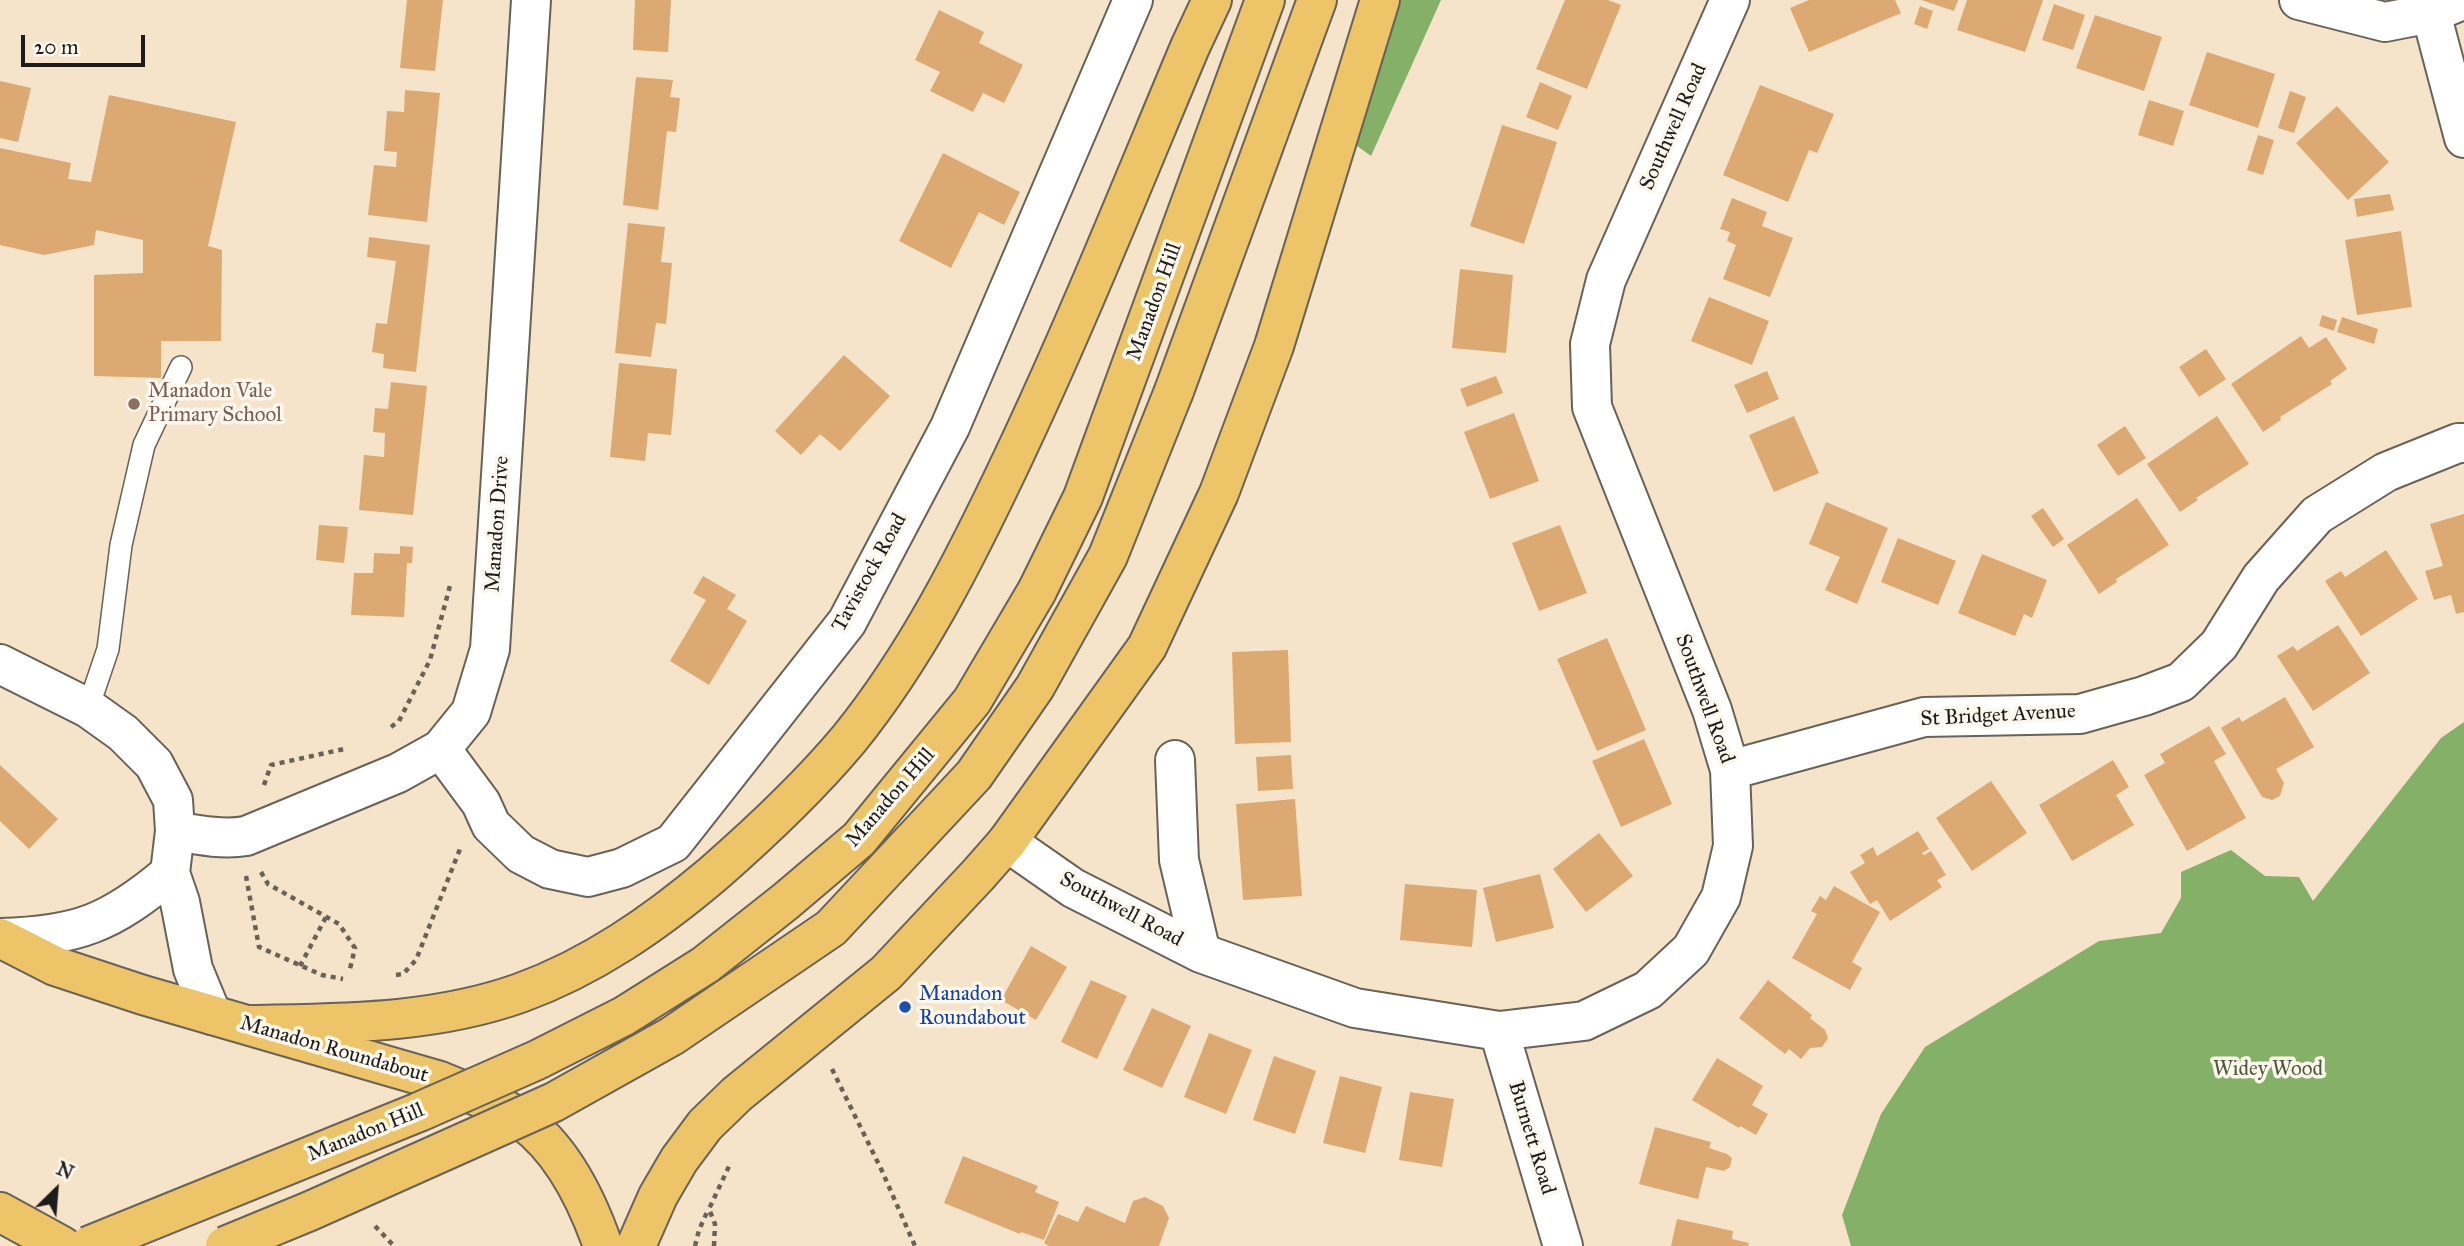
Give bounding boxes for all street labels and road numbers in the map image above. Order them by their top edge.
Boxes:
street label: Southwell Road [1635,60,1713,194]
street label: Manadon Hill [1122,240,1188,364]
street label: Manadon Drive [481,455,515,593]
street label: Tavistock Road [827,509,913,637]
street label: Southwell Road [1669,631,1739,767]
street label: St Bridget Avenue [1920,699,2076,733]
street label: Manadon Hill [841,743,941,853]
street label: Southwell Road [1055,867,1187,953]
street label: Manadon Roundabout [237,1011,431,1089]
street label: Burnett Road [1502,1078,1560,1198]
street label: Manadon Hill [304,1098,428,1168]

